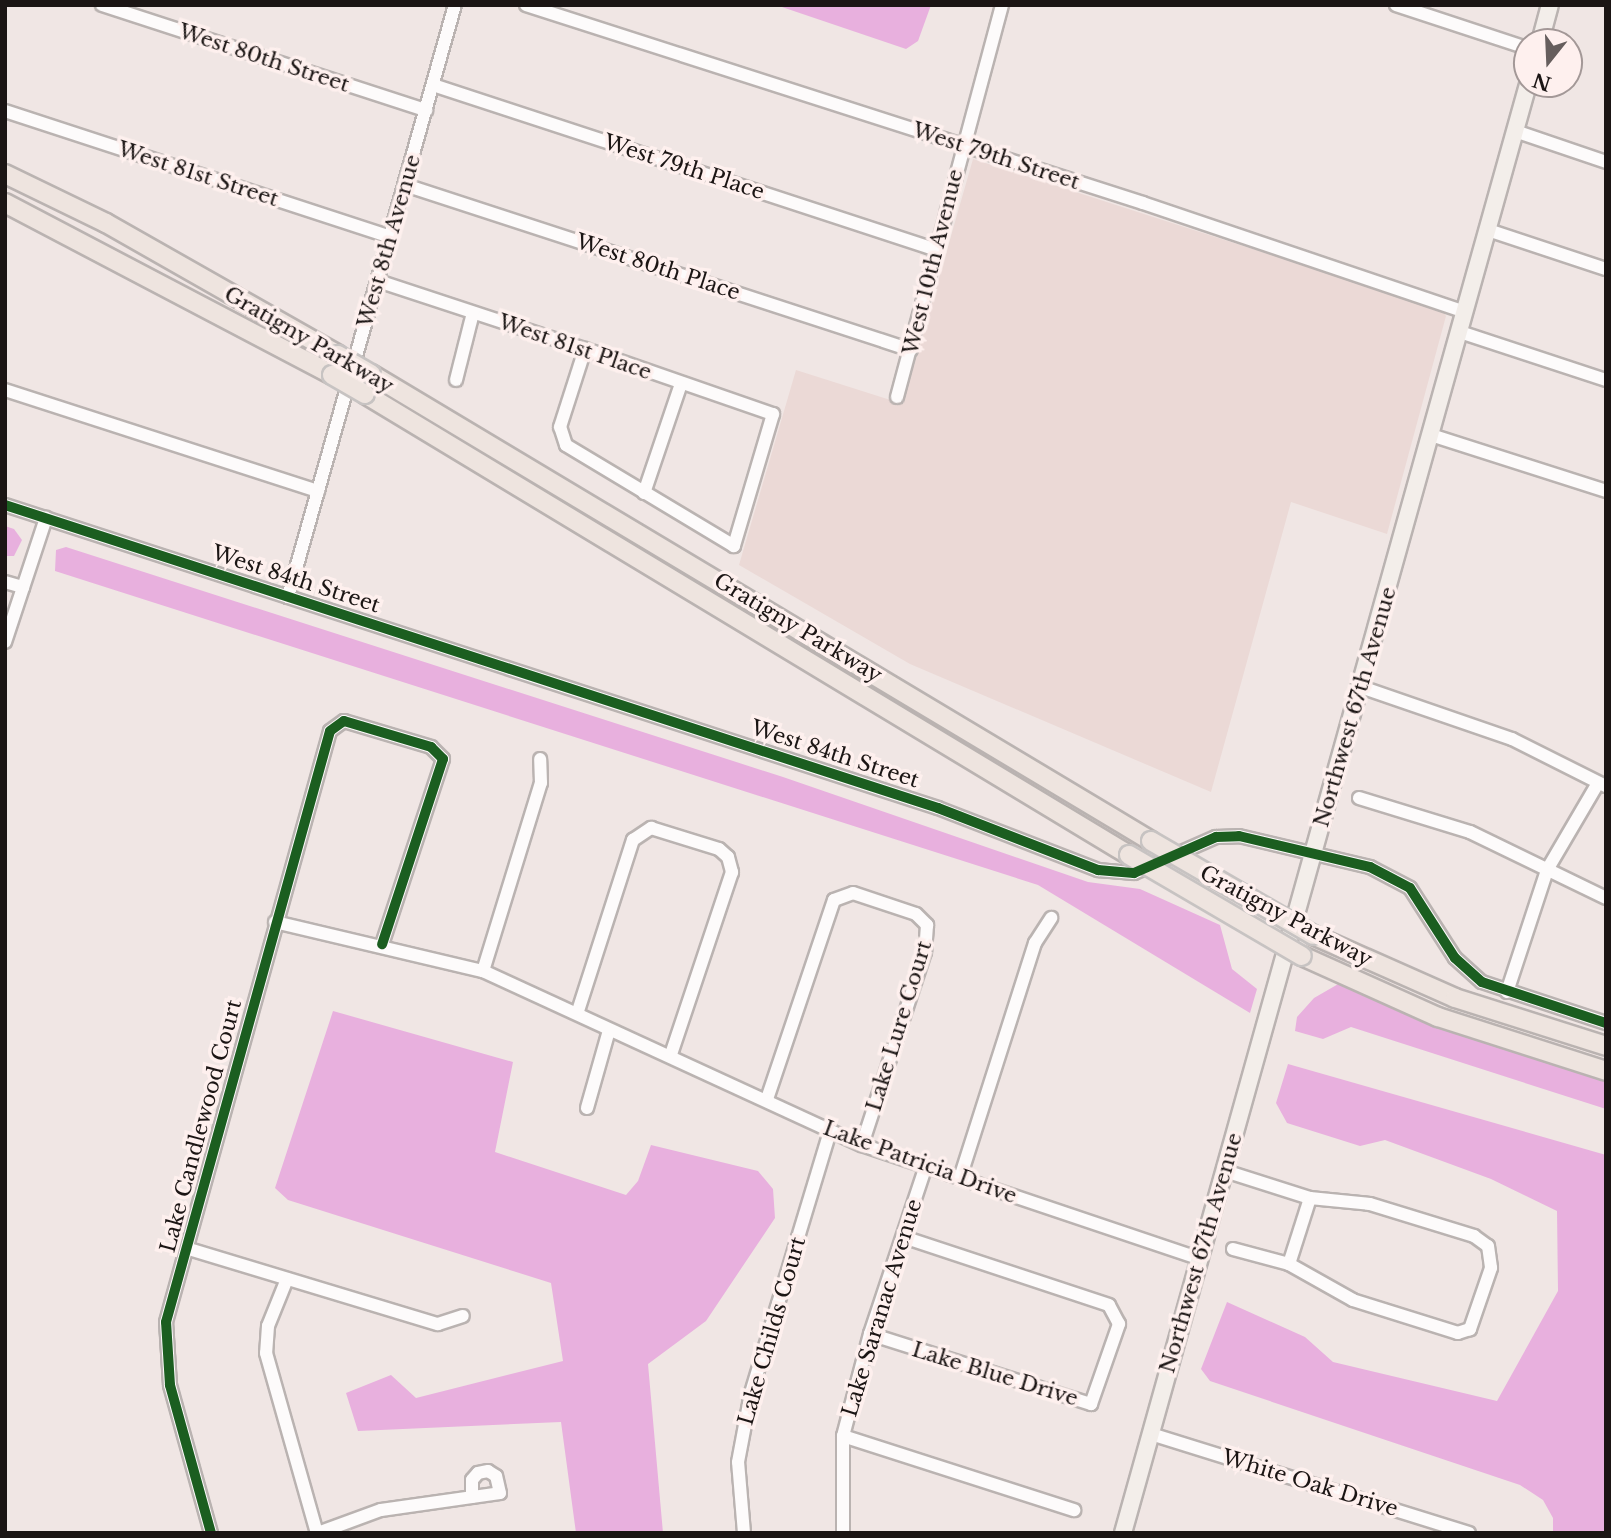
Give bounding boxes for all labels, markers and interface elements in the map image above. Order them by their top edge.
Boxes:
street label: West 80th Street [176,19,352,97]
north arrow [1513,28,1583,98]
text: N [1530,68,1554,95]
street label: West 79th Street [909,117,1083,195]
street label: West 79th Place [601,129,767,205]
street label: West 81st Street [115,136,281,212]
street label: West 8th Avenue [352,151,426,331]
street label: West 10th Avenue [898,166,968,358]
street label: West 80th Place [573,229,743,305]
street label: Gratigny Parkway [219,281,399,399]
street label: West 81st Place [495,309,655,385]
street label: West 84th Street [209,540,383,618]
street label: Gratigny Parkway [709,568,887,688]
street label: Northwest 67th Avenue [1309,584,1401,830]
street label: West 84th Street [748,715,922,793]
street label: Gratigny Parkway [1195,860,1377,972]
street label: Lake Lure Court [861,938,937,1114]
street label: Lake Candlewood Court [155,997,247,1255]
street label: Lake Patricia Drive [820,1115,1020,1209]
street label: Northwest 67th Avenue [1155,1130,1247,1376]
street label: Lake Saranac Avenue [837,1196,927,1420]
street label: Lake Childs Court [733,1234,811,1428]
street label: Lake Blue Drive [909,1337,1081,1411]
street label: White Oak Drive [1219,1444,1401,1522]

